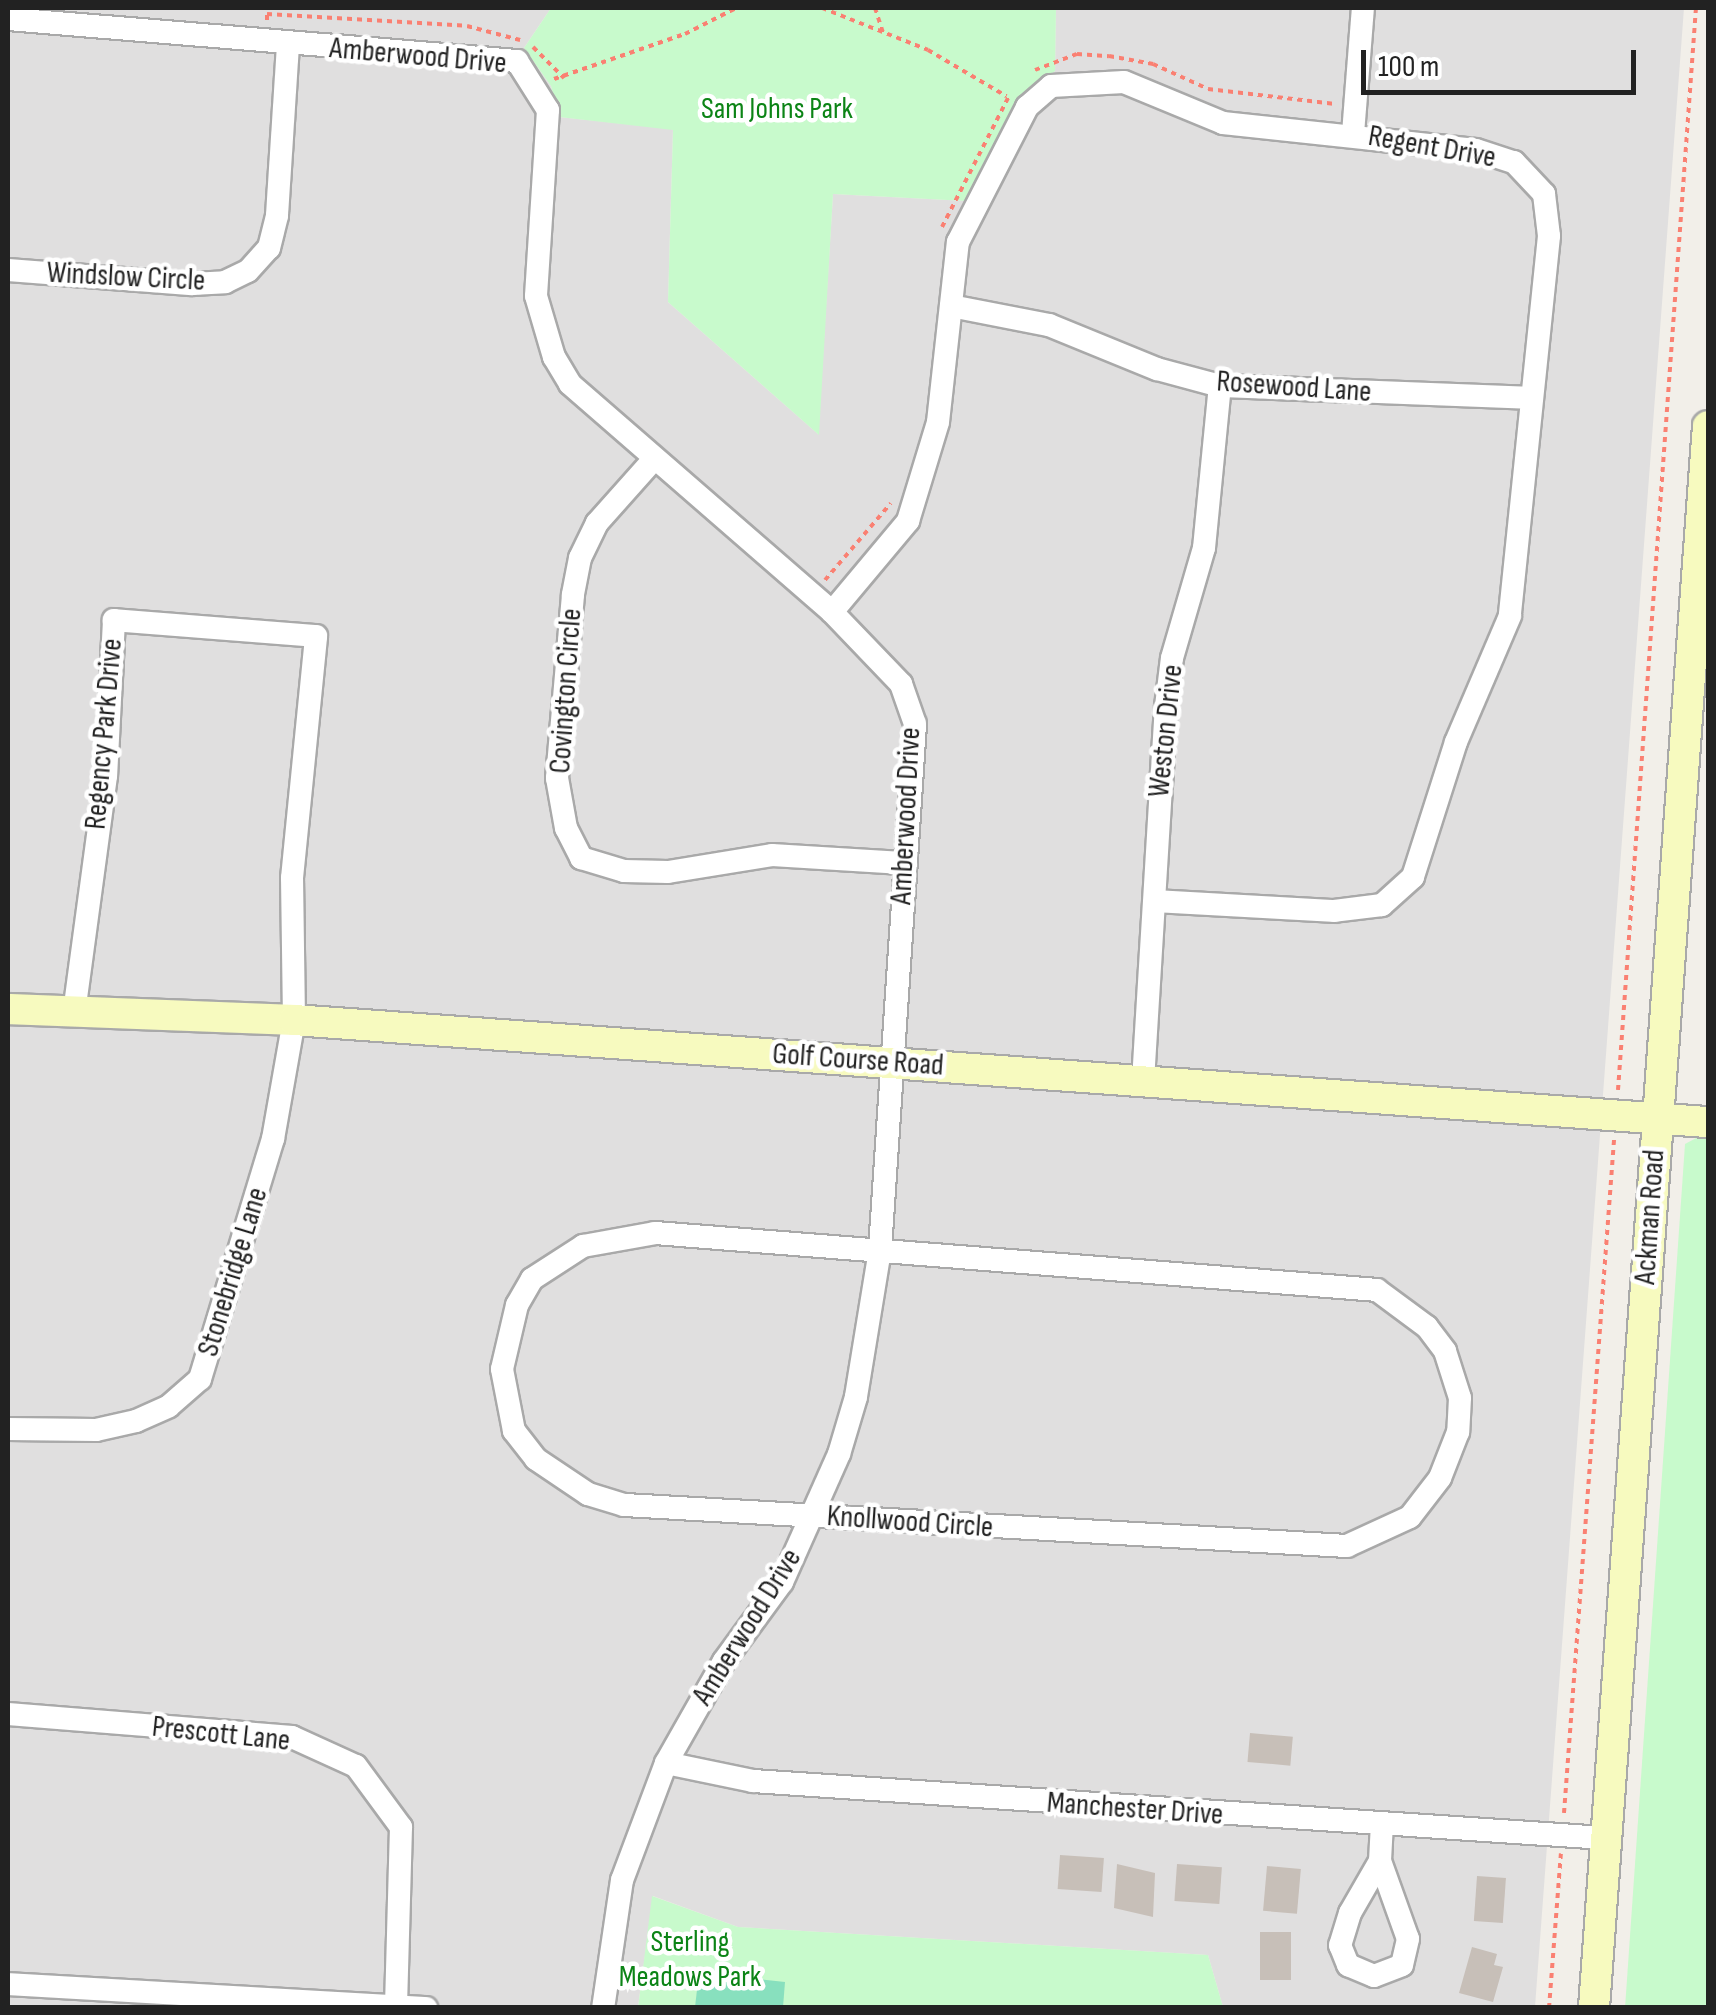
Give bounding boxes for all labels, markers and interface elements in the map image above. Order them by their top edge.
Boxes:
street label: Amberwood Drive [328,30,508,82]
scale bar [1366,30,1641,92]
text: 100 m [1378,49,1439,85]
park label: Sam Johns Park [701,91,853,127]
street label: Regent Drive [1365,118,1499,176]
street label: Windslow Circle [46,255,206,299]
street label: Rosewood Lane [1215,364,1373,410]
street label: Covington Circle [542,607,590,775]
street label: Regency Park Drive [78,637,130,831]
street label: Weston Drive [1141,663,1191,799]
street label: Amberwood Drive [883,726,929,906]
street label: Golf Course Road [771,1036,945,1084]
street label: Ackman Road [1627,1148,1673,1286]
street label: Stonebridge Lane [190,1183,276,1361]
street label: Knollwood Circle [826,1498,994,1546]
street label: Amberwood Drive [685,1542,809,1712]
street label: Prescott Lane [150,1709,292,1759]
street label: Manchester Drive [1046,1785,1224,1833]
park label: Sterling Meadows Park [619,1924,761,1994]

